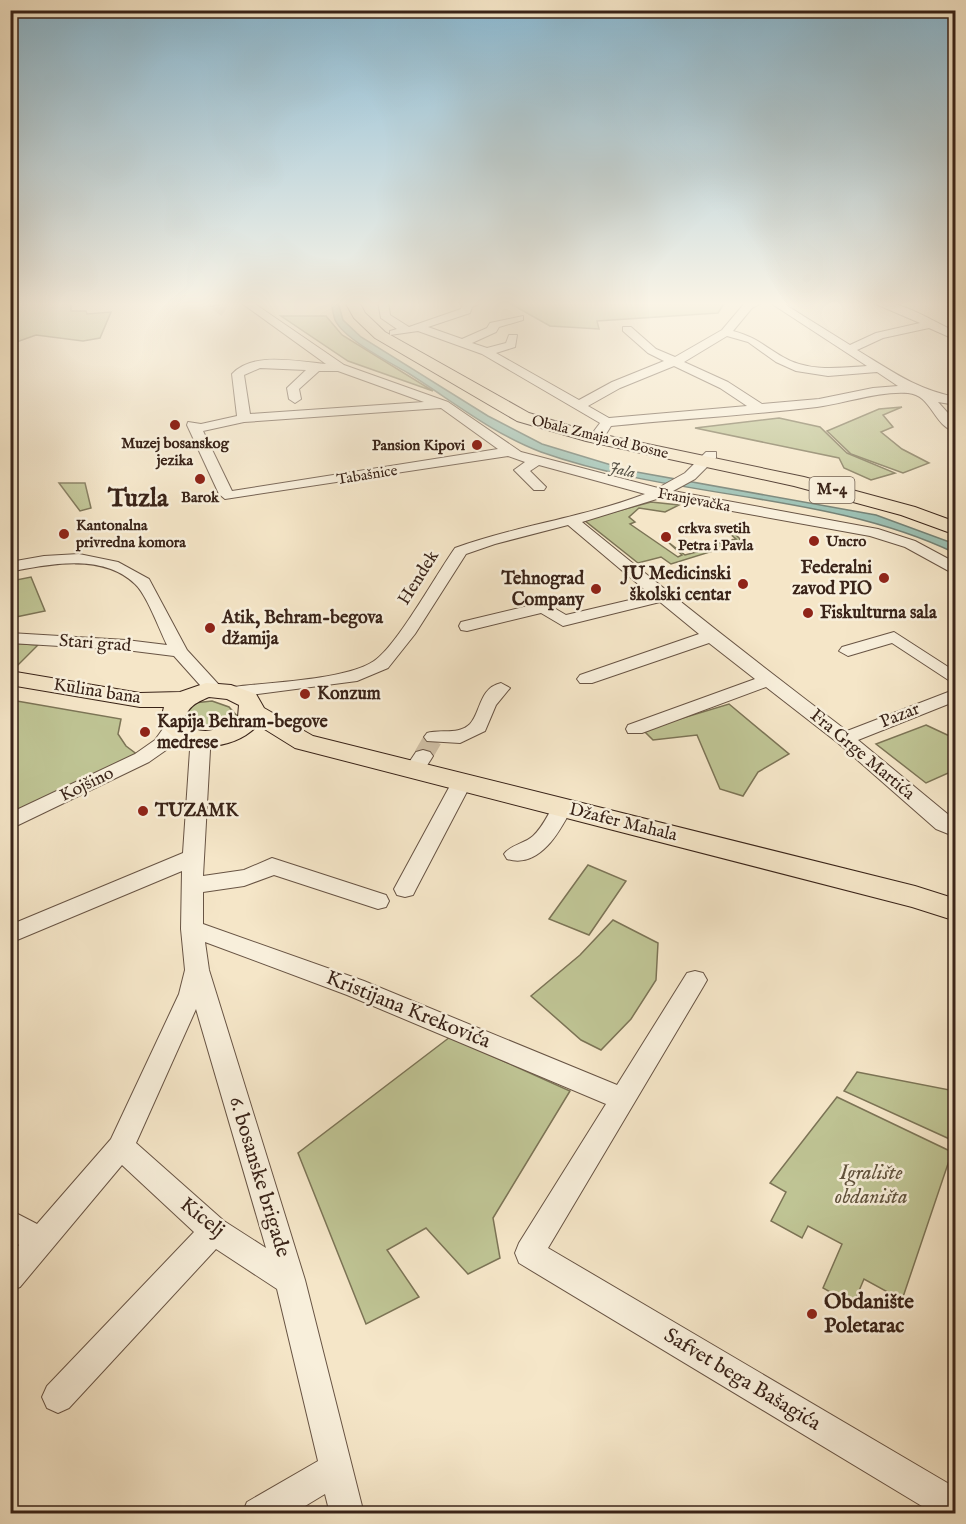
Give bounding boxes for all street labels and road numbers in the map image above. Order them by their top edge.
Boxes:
street label: Obala Zmaja od Bosne [530,411,670,463]
street label: Tabašnice [335,461,399,489]
road number: M-4 [810,477,854,503]
street label: Franjevačka [656,484,733,516]
street label: Hendek [393,546,445,610]
street label: Stari grad [58,630,132,658]
street label: Kulina bana [52,674,143,710]
street label: Pazar [877,698,924,734]
street label: Fra Grge Martića [805,704,919,806]
street label: Kojšino [56,762,118,808]
street label: Džafer Mahala [567,798,680,848]
street label: Kristijana Krekovića [322,965,495,1056]
street label: 6. bosanske brigade [222,1093,296,1261]
street label: Kicelj [174,1192,230,1244]
street label: Safvet bega Bašagića [659,1322,826,1438]

